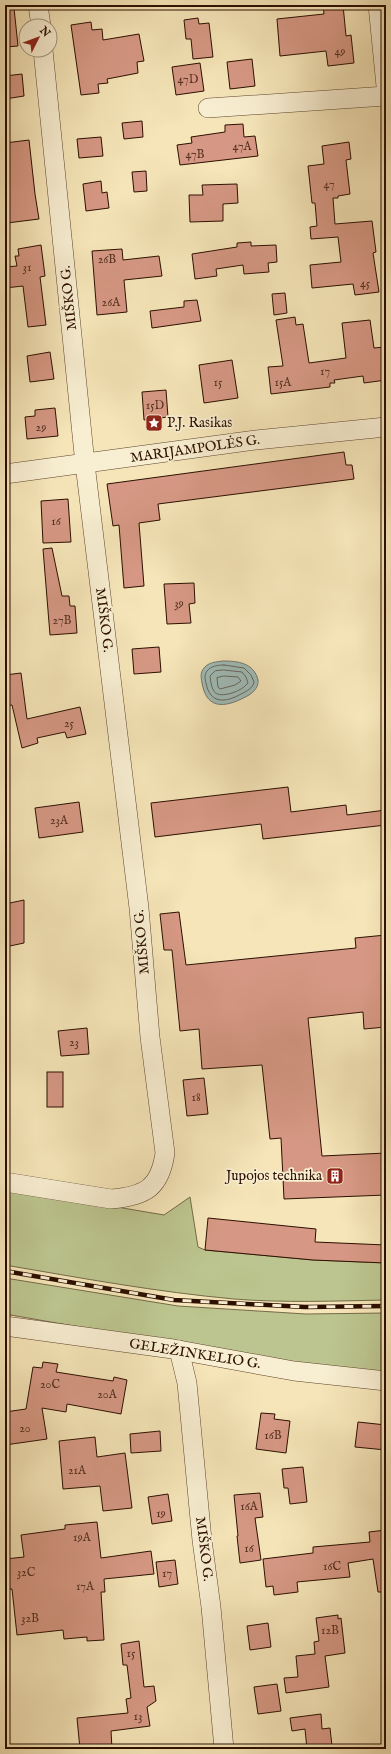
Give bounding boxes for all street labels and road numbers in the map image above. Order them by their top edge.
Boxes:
street label: MIŠKO G. [56,265,81,331]
street label: MARIJAMPOLĖS G. [129,430,261,467]
street label: MIŠKO G. [91,587,118,653]
street label: MIŠKO G. [129,909,154,975]
street label: GELEŽINKELIO G. [128,1335,262,1373]
street label: MIŠKO G. [191,1516,218,1582]

